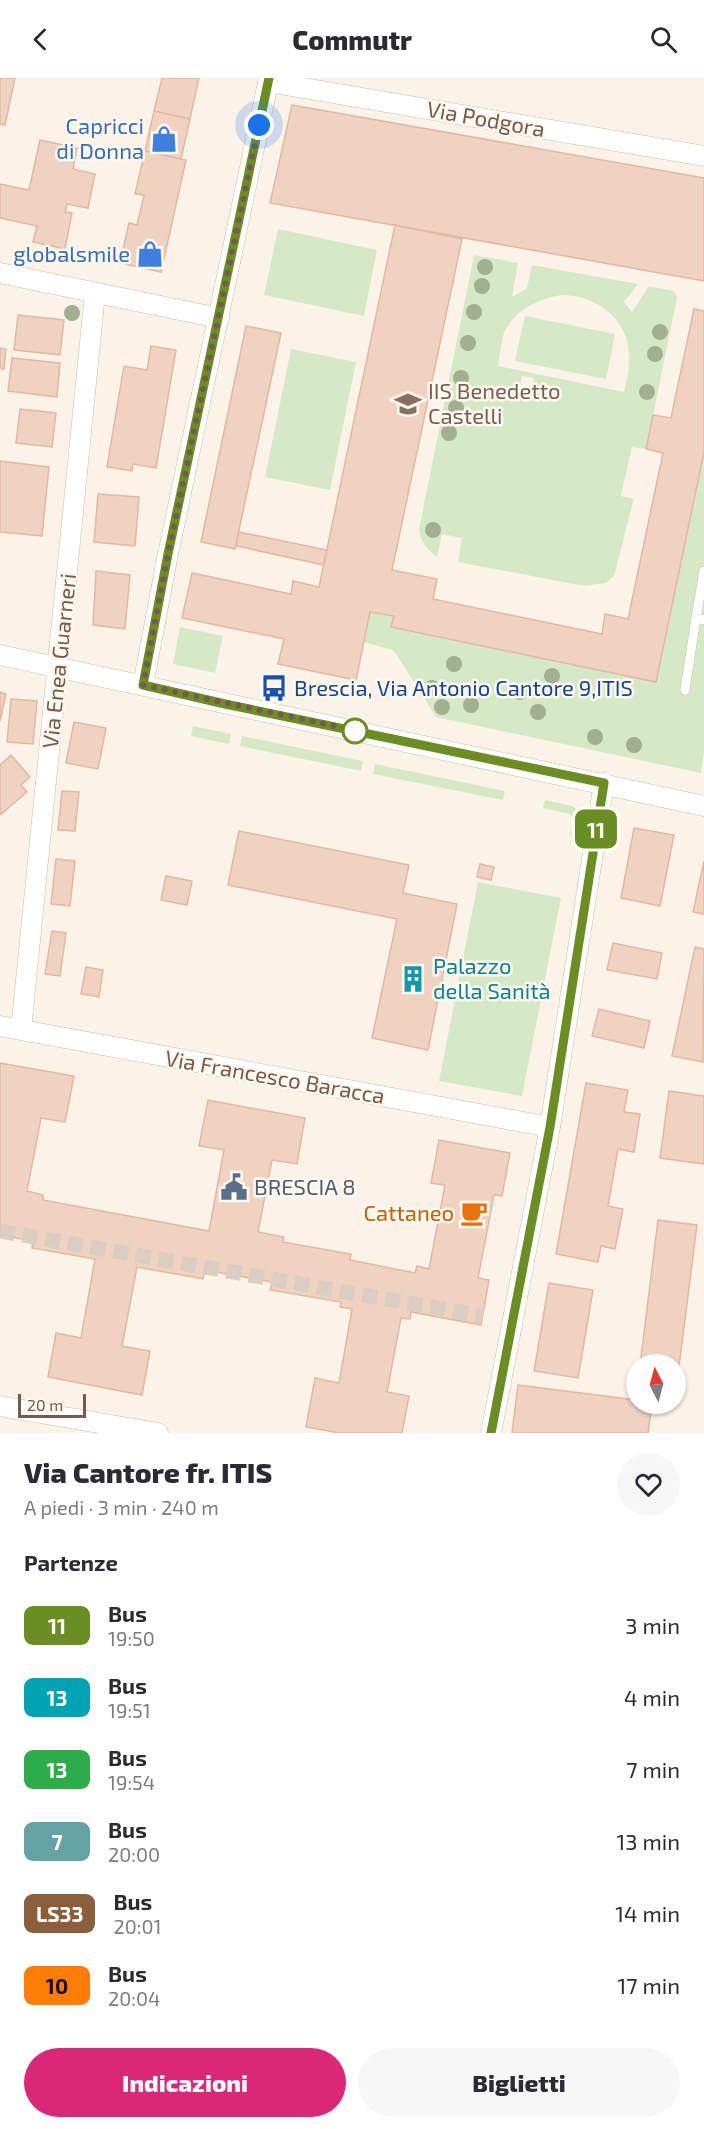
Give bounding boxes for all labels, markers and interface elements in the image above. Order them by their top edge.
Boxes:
icon: back [24,23,57,56]
text: Commutr [292,23,412,55]
icon: search [647,23,680,56]
street label: Via Podgora [425,95,547,141]
your location [244,110,274,140]
place label: Capricci di Donna [56,112,144,163]
shop icon: Capricci di Donna [149,124,179,154]
shop icon: globalsmile [135,239,165,269]
place label: globalsmile [13,240,130,266]
place label: IIS Benedetto Castelli [428,377,561,428]
school or university icon: IIS Benedetto Castelli [393,389,423,419]
street label: Via Enea Guarneri [36,572,80,750]
bus stop icon: Brescia, Via Antonio Cantore 9,ITIS [259,673,289,703]
place label: Brescia, Via Antonio Cantore 9,ITIS [294,674,633,700]
unlabelled marker [342,718,368,744]
line badge: 11 [569,810,623,849]
text: 11 [587,817,605,842]
place label: Palazzo della Sanità [433,952,551,1003]
building icon: Palazzo della Sanità [398,964,428,994]
street label: Via Francesco Baracca [163,1044,387,1108]
public building icon: BRESCIA 8 [219,1172,249,1202]
place label: BRESCIA 8 [254,1173,356,1199]
cafe icon: Cattaneo [459,1198,489,1228]
place label: Cattaneo [363,1199,454,1225]
north arrow [626,1354,686,1414]
map controls [626,1354,686,1414]
scale bar [18,1391,86,1418]
text: 20 m [27,1395,63,1414]
button: heart [617,1453,680,1516]
text: Via Cantore fr. ITIS [24,1455,272,1489]
text: A piedi · 3 min · 240 m [24,1495,219,1519]
text: Partenze [24,1549,118,1575]
text: Bus [108,1600,147,1626]
text: 3 min [625,1612,680,1638]
text: 11 [48,1613,66,1638]
text: 19:50 [108,1626,155,1650]
text: Bus [108,1672,147,1698]
text: 4 min [624,1684,680,1710]
text: 13 [47,1685,67,1710]
text: 19:51 [108,1698,151,1722]
text: Bus [108,1744,147,1770]
text: 7 min [626,1756,680,1782]
text: 13 [47,1757,67,1782]
text: 19:54 [108,1770,155,1794]
text: Bus [108,1816,147,1842]
text: 13 min [617,1828,680,1854]
text: 7 [51,1829,63,1854]
text: 20:00 [108,1842,160,1866]
text: Bus [113,1888,152,1914]
text: 14 min [615,1900,680,1926]
text: LS33 [36,1901,83,1926]
text: 20:01 [113,1914,161,1938]
text: Bus [108,1960,147,1986]
text: 17 min [618,1972,680,1998]
text: 10 [46,1973,68,1998]
text: 20:04 [108,1986,160,2010]
button: Indicazioni [24,2048,346,2117]
button: Biglietti [358,2048,680,2117]

